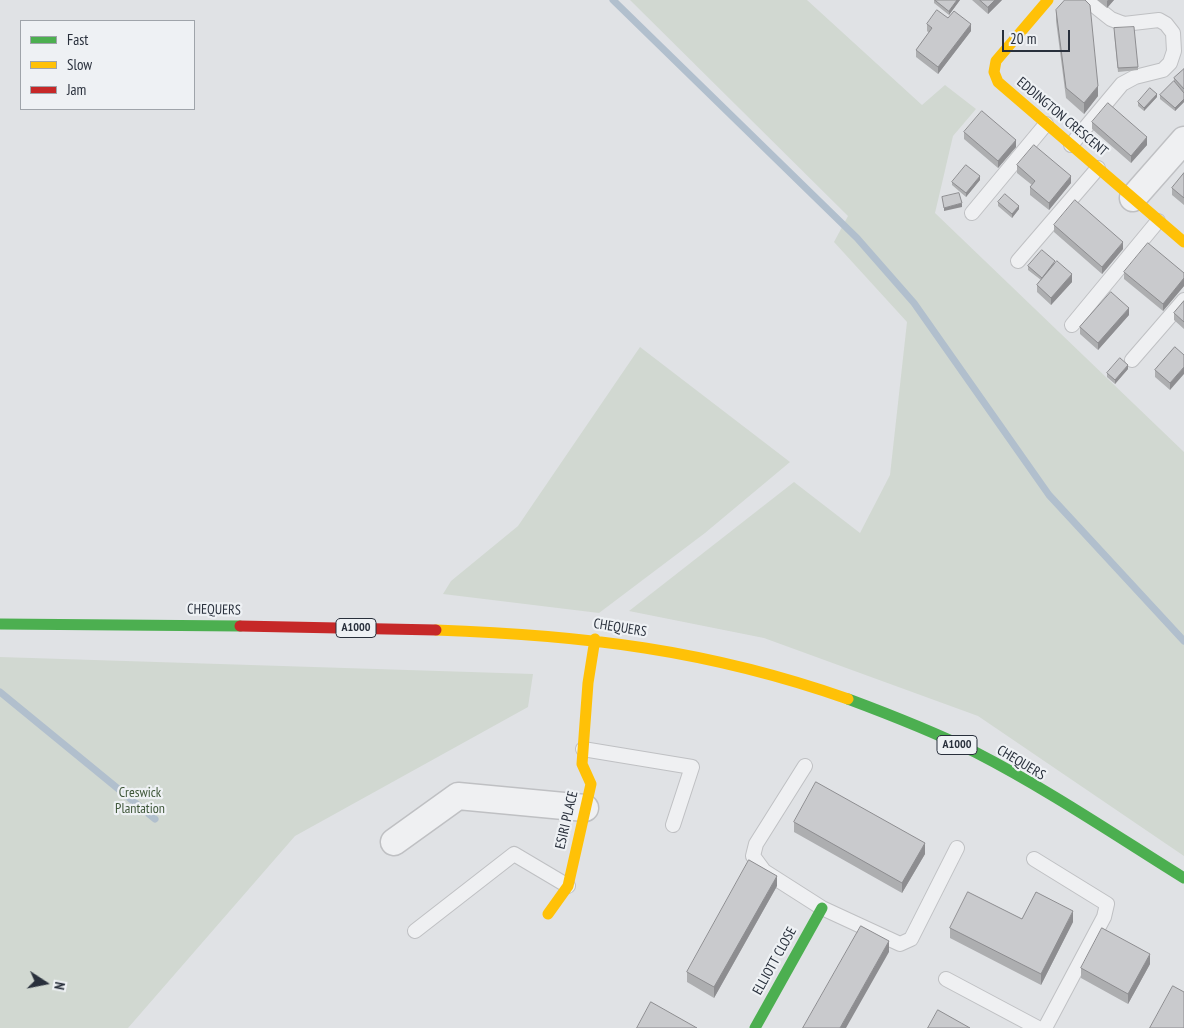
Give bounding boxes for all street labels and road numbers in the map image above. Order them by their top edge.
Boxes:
street label: EDDINGTON CRESCENT [1013,74,1111,160]
street label: CHEQUERS [187,601,241,619]
street label: CHEQUERS [592,616,648,640]
road number: A1000 [336,618,376,638]
road number: A1000 [937,736,977,754]
street label: CHEQUERS [994,742,1048,784]
street label: ESIRI PLACE [552,789,582,851]
street label: ELLIOTT CLOSE [749,924,801,998]

